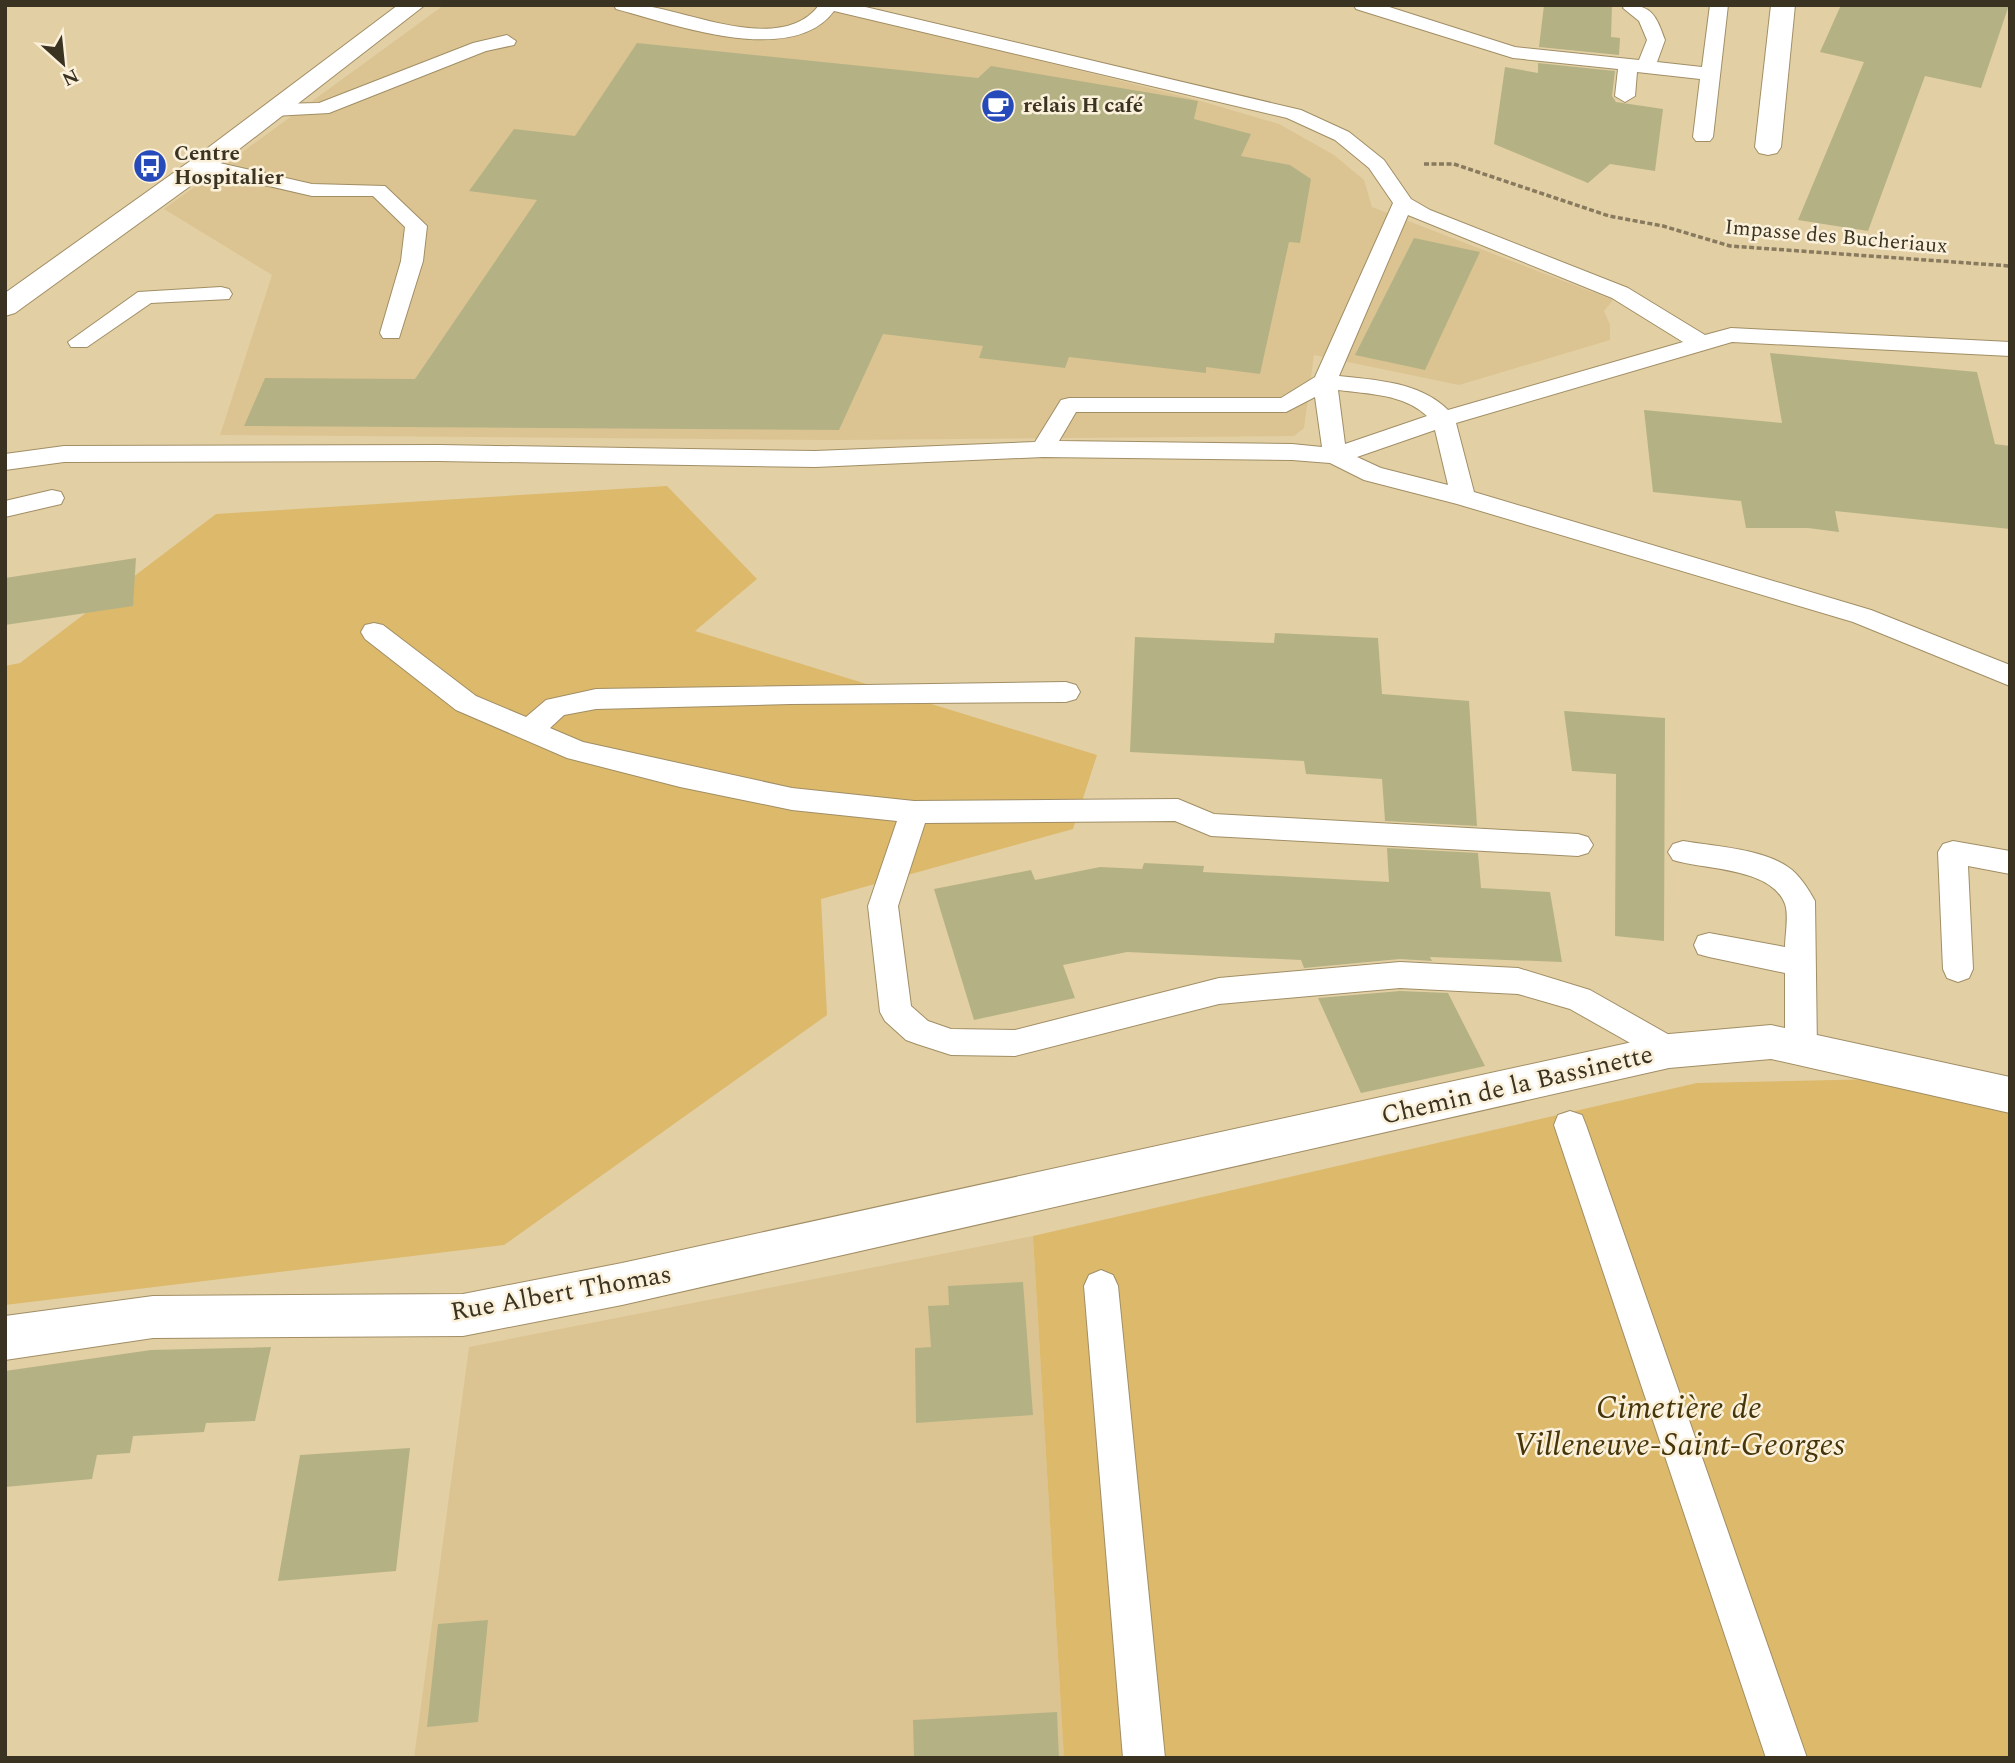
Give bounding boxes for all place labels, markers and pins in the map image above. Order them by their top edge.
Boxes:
cafe icon: relais H café [979,87,1017,125]
place label: relais H café [1023,90,1143,122]
place label: Centre Hospitalier [174,138,284,194]
bus stop icon: Centre Hospitalier [131,147,169,185]

